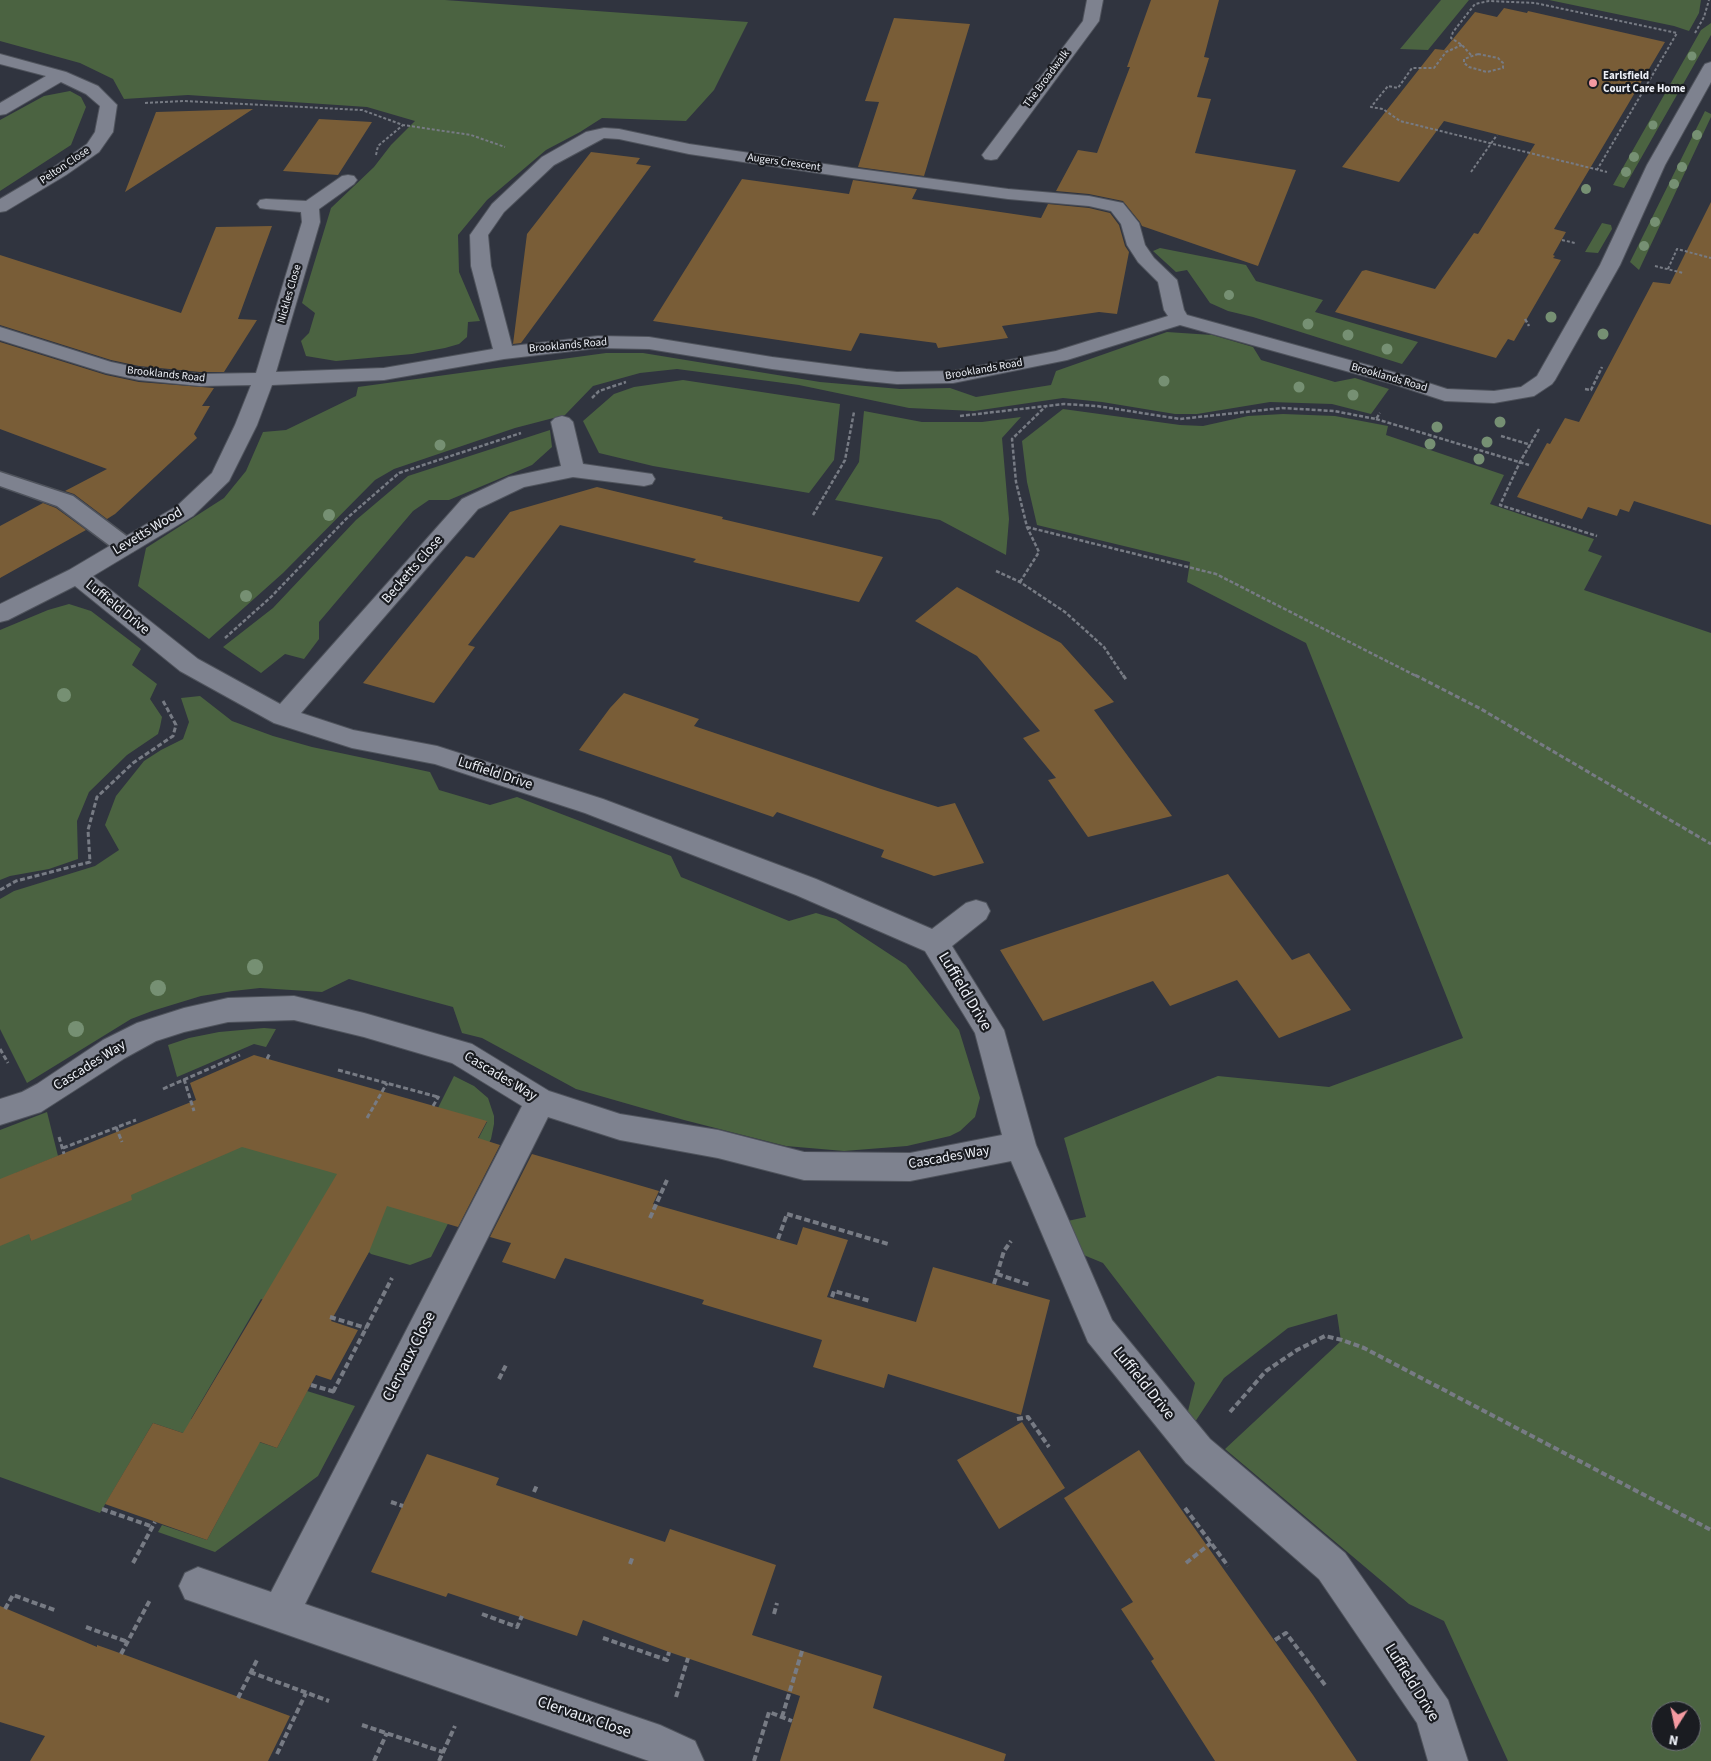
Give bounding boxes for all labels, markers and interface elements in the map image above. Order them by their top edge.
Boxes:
street label: The Broadwalk [1021,48,1073,110]
place label: Earlsfield Court Care Home [1603,70,1686,96]
marker: Earlsfield Court Care Home [1587,77,1599,89]
street label: Pelton Close [38,145,92,187]
street label: Augers Crescent [747,151,821,175]
street label: Nickles Close [275,263,305,325]
street label: Brooklands Road [528,336,608,356]
street label: Brooklands Road [944,357,1024,383]
street label: Brooklands Road [1349,361,1429,395]
street label: Brooklands Road [126,364,206,386]
street label: Levetts Wood [110,505,186,559]
street label: Becketts Close [379,533,447,607]
street label: Luffield Drive [82,577,152,639]
street label: Luffield Drive [456,754,534,794]
street label: Luffield Drive [933,949,995,1035]
street label: Cascades Way [51,1037,129,1095]
street label: Cascades Way [461,1049,539,1105]
street label: Cascades Way [907,1143,991,1173]
street label: Clervaux Close [379,1309,441,1405]
street label: Luffield Drive [1108,1344,1178,1424]
street label: Luffield Drive [1379,1640,1443,1726]
street label: Clervaux Close [535,1693,633,1743]
north arrow [1651,1701,1701,1751]
text: N [1667,1729,1680,1750]

